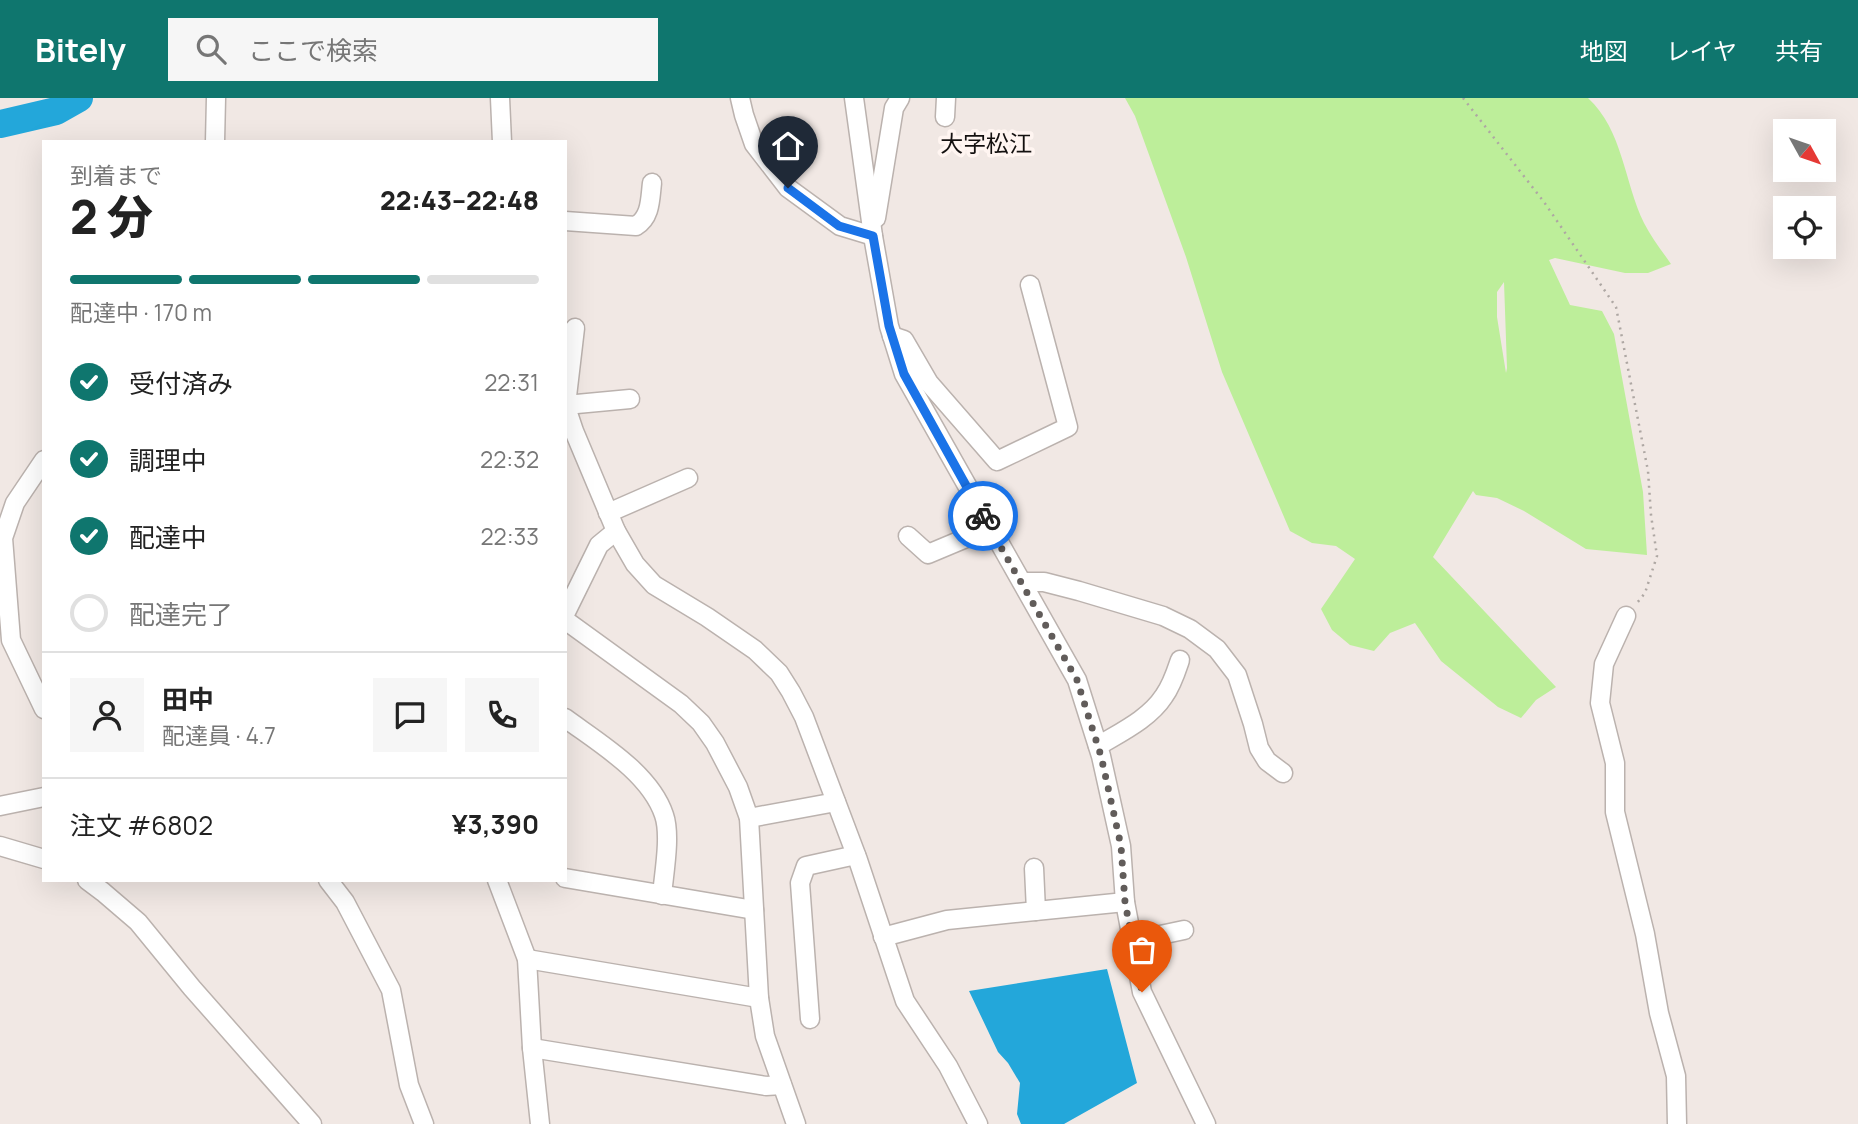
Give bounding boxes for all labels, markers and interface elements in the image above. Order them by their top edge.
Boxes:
search box [168,18,658,81]
text: Bitely [35,27,126,72]
icon: search [192,30,230,68]
text: ここで検索 [248,32,378,68]
text: 地図 [1580,34,1628,67]
text: レイヤ [1666,34,1737,67]
text: 共有 [1775,34,1823,67]
pin [758,116,818,188]
north arrow [1773,119,1836,182]
map controls [1773,119,1836,259]
icon: home [769,127,807,165]
district label: 大字松江 [940,127,1032,159]
text: 到着まで [70,159,162,191]
text: 22:43–22:48 [380,182,539,218]
text: 2 分 [70,185,153,248]
button: locate [1773,196,1836,259]
text: 配達中 · 170 m [70,296,212,328]
icon: check [70,363,108,401]
text: 受付済み [129,365,233,401]
text: 22:31 [484,366,539,398]
icon: check [70,440,108,478]
text: 調理中 [129,442,207,478]
text: 22:32 [480,443,539,475]
courier [948,481,1018,551]
icon: bike [964,497,1002,535]
icon: check [70,517,108,555]
text: 配達中 [129,519,207,555]
text: 22:33 [480,520,539,552]
text: 配達完了 [129,596,233,632]
button: person [70,678,144,752]
button: chat [373,678,447,752]
button: phone [465,678,539,752]
text: 田中 [162,681,214,717]
text: 配達員 · 4.7 [162,719,276,751]
text: ¥3,390 [452,806,539,842]
text: 注文 #6802 [70,807,213,843]
pin [1112,920,1172,992]
icon: bag [1123,931,1161,969]

